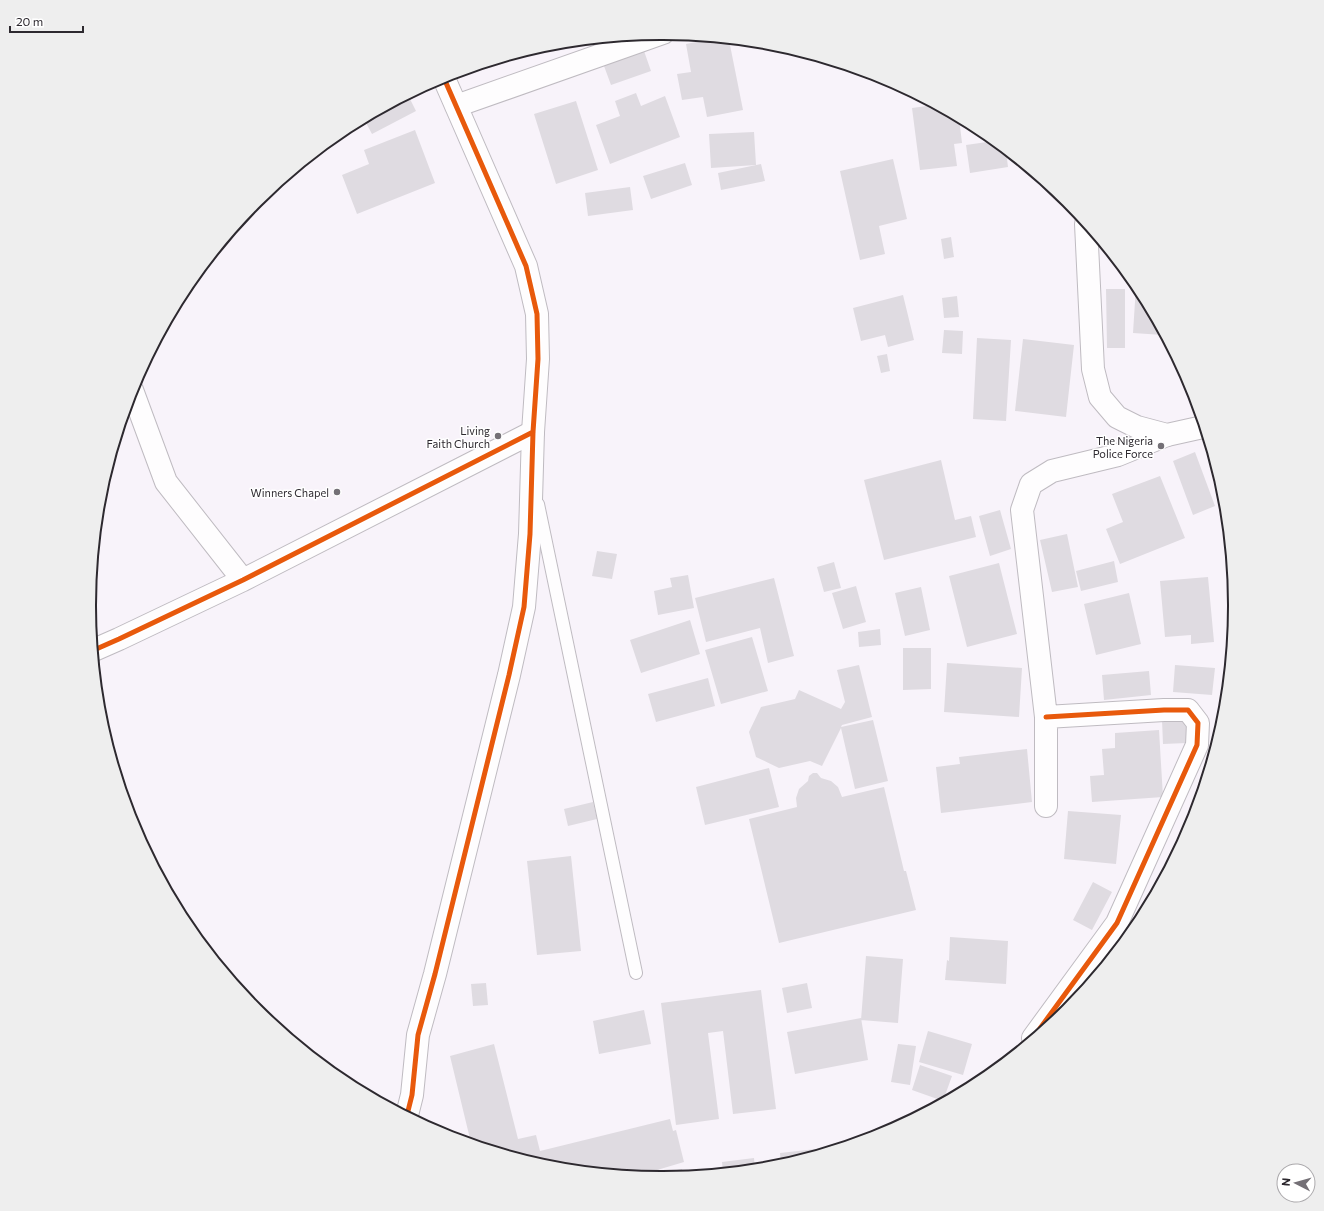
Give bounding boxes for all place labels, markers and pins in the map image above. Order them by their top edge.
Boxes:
place label: Living Faith Church [426,424,490,450]
marker: Living Faith Church [493,431,503,441]
place label: The Nigeria Police Force [1093,434,1153,460]
marker: The Nigeria Police Force [1156,441,1166,451]
place label: Winners Chapel [251,486,329,499]
marker: Winners Chapel [332,487,342,497]

